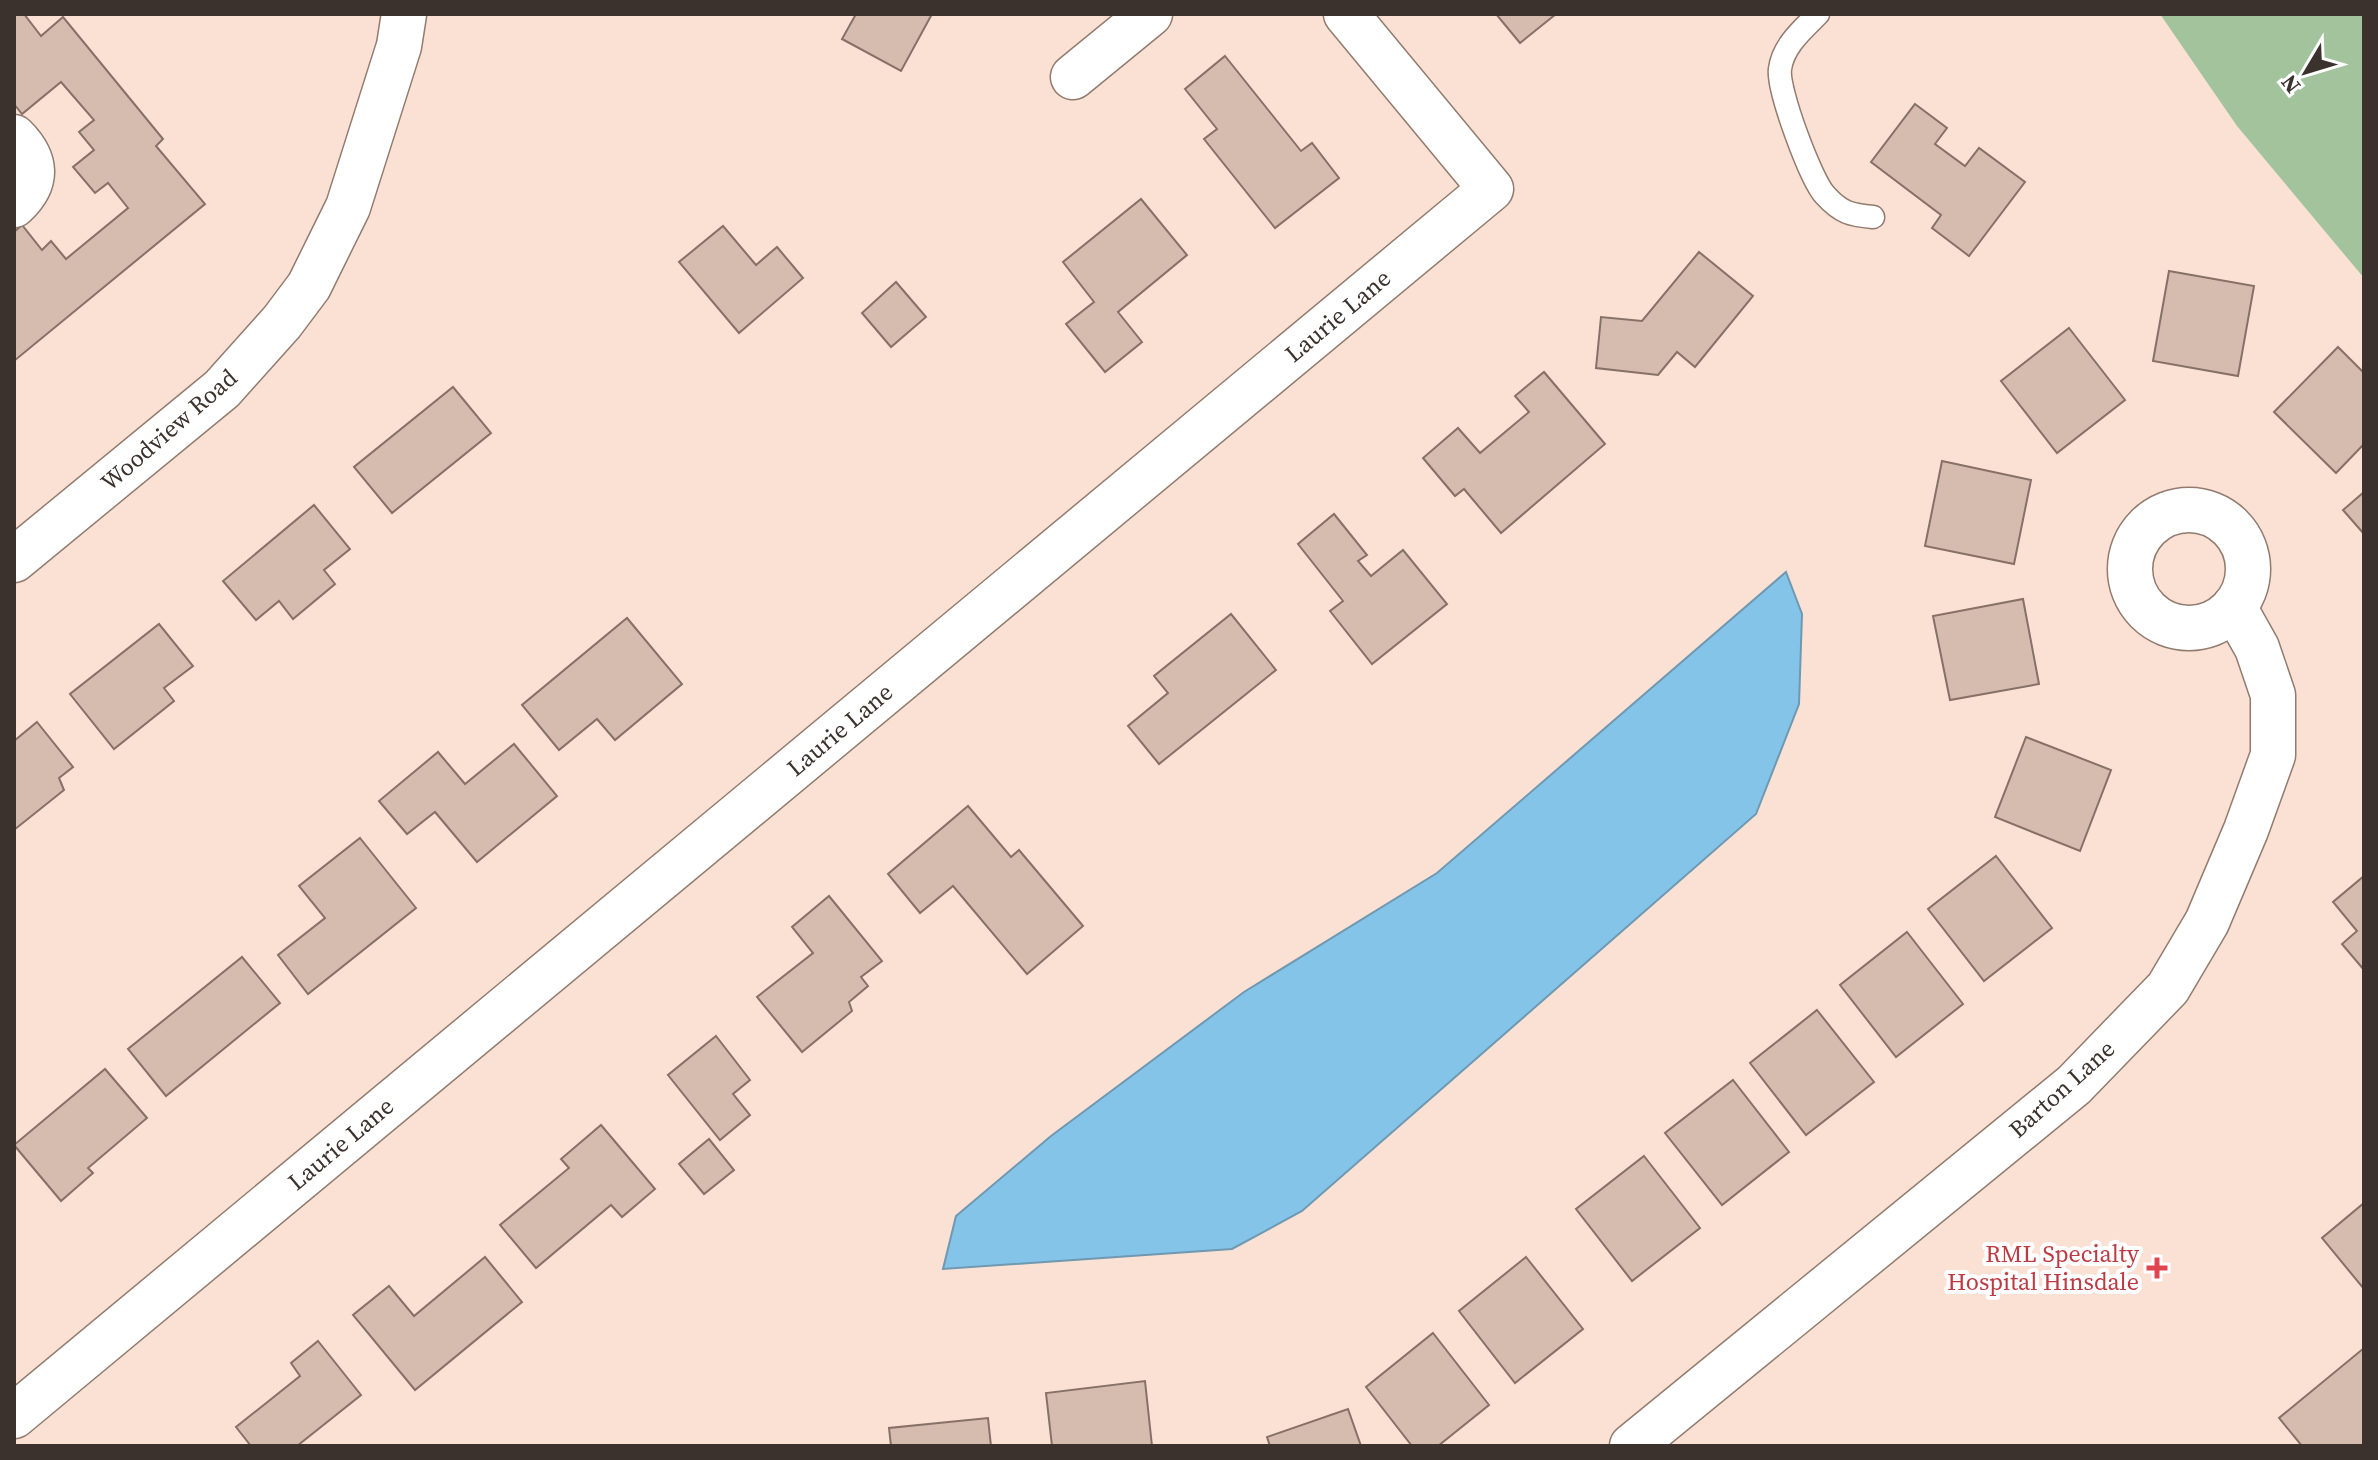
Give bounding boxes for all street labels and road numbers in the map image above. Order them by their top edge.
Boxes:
street label: Laurie Lane [1278,262,1398,370]
street label: Woodview Road [93,361,244,498]
street label: Laurie Lane [780,676,900,784]
street label: Barton Lane [2002,1032,2122,1145]
street label: Laurie Lane [281,1090,401,1198]

